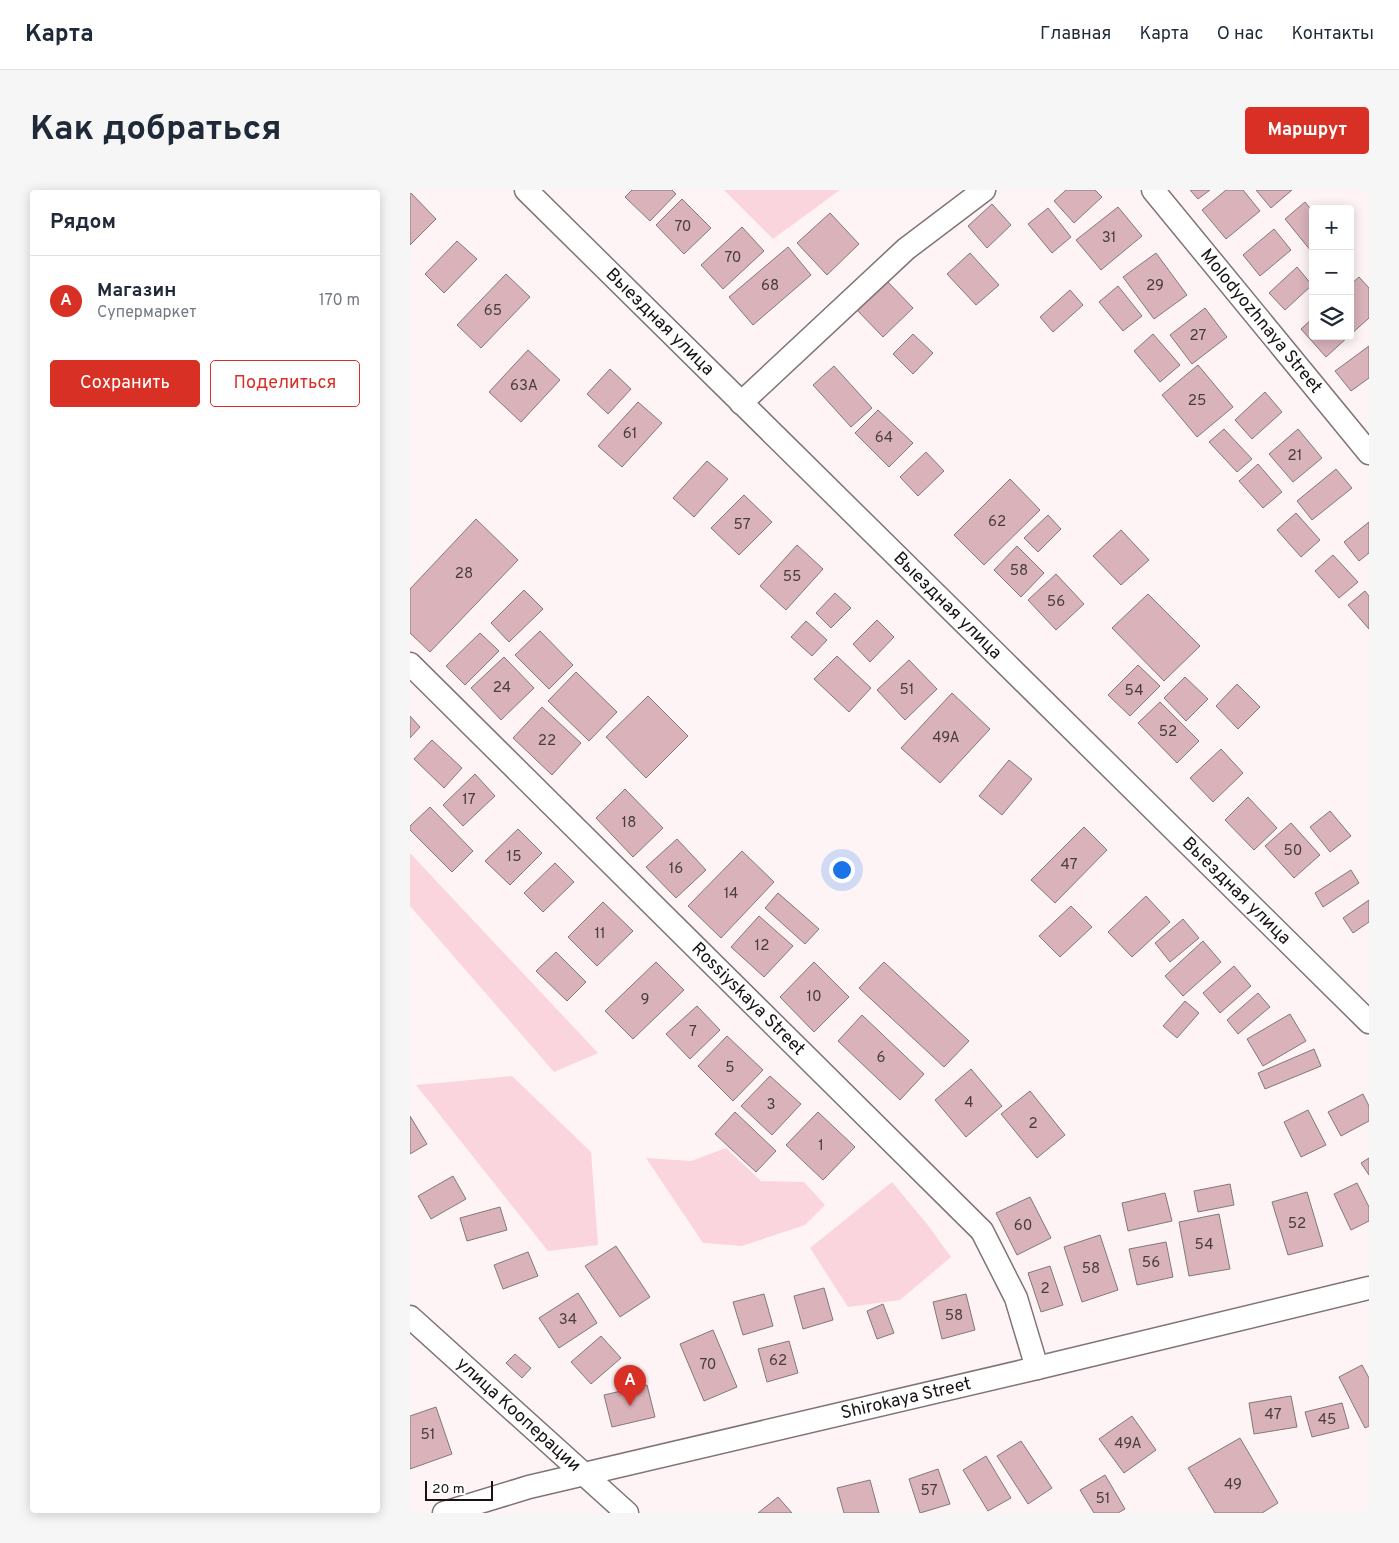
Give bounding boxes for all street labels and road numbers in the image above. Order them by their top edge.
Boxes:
street label: Molodyozhnaya Street [1195,244,1327,398]
street label: Выездная улица [601,263,719,381]
street label: Выездная улица [888,547,1007,665]
street label: Выездная улица [1177,832,1296,950]
street label: Rossiyskaya Street [686,938,810,1061]
street label: улица Кооперации [451,1352,586,1477]
street label: Shirokaya Street [838,1372,973,1425]

